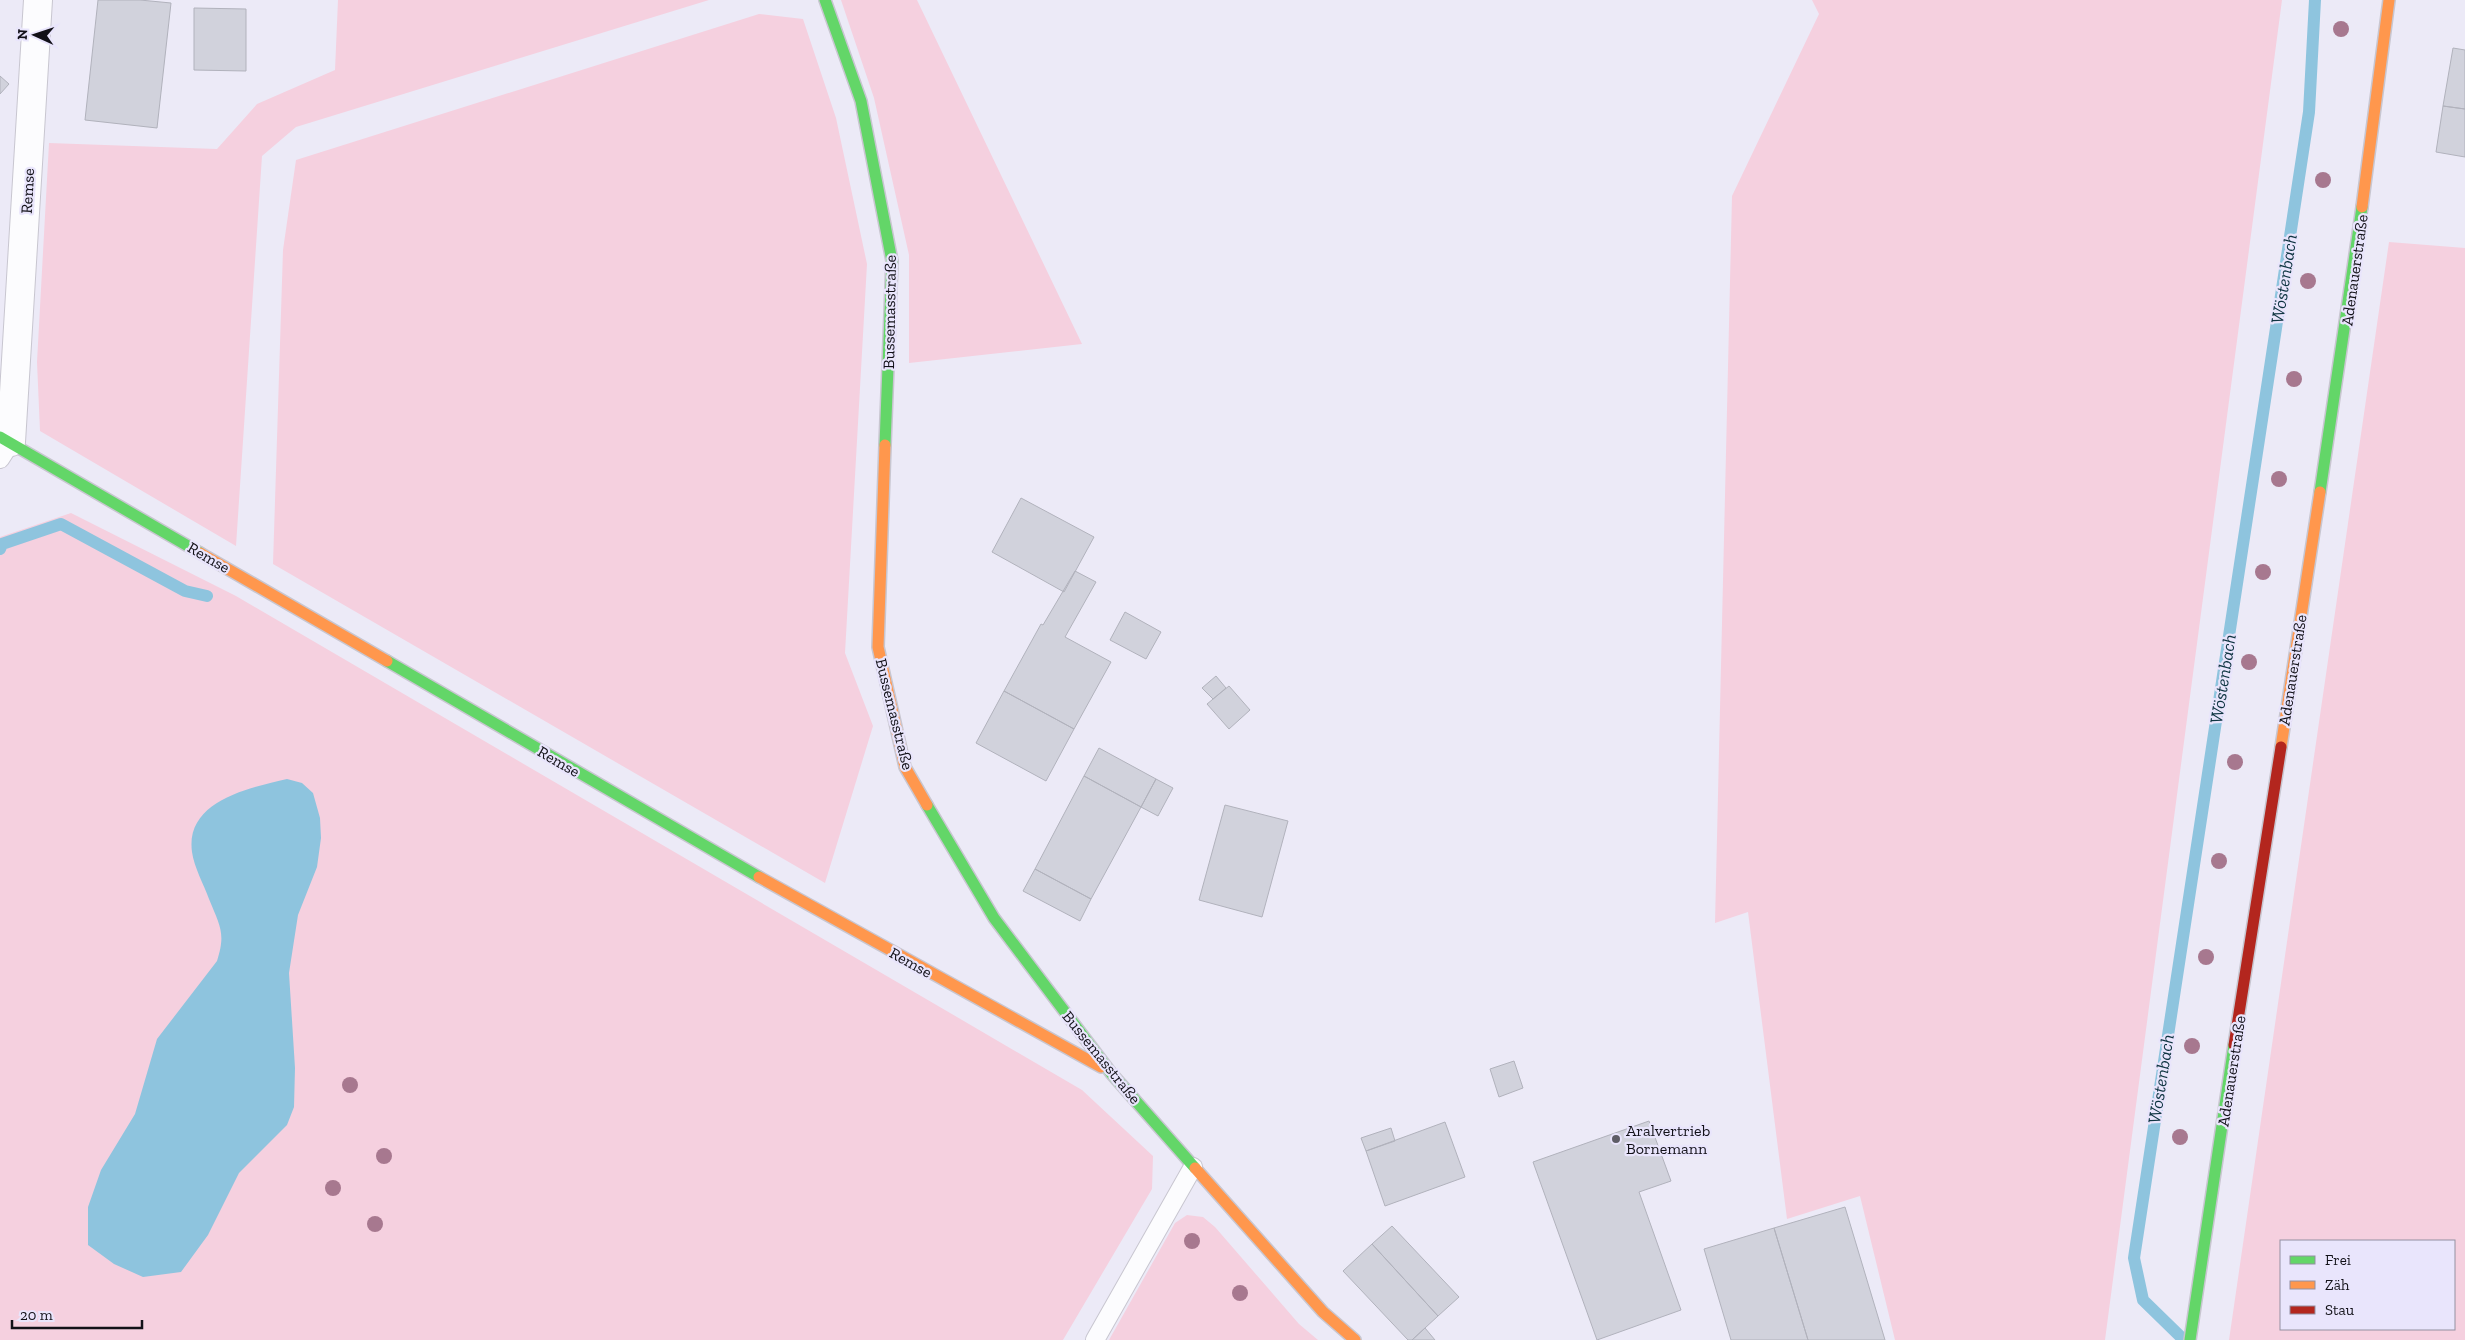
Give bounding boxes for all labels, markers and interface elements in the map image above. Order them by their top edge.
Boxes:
north arrow [10,10,60,60]
text: N [14,28,31,40]
street label: Remse [17,168,38,214]
street label: Adenauerstraße [2337,213,2372,327]
water label: Wöstenbach [2266,233,2302,325]
street label: Bussemasstraße [879,255,900,369]
street label: Remse [184,538,233,577]
street label: Adenauerstraße [2274,613,2311,727]
water label: Wöstenbach [2205,633,2241,725]
street label: Bussemasstraße [871,656,918,772]
street label: Remse [534,742,583,781]
street label: Remse [886,943,935,982]
street label: Bussemasstraße [1058,1007,1145,1108]
street label: Adenauerstraße [2213,1014,2250,1128]
water label: Wöstenbach [2143,1033,2179,1125]
place label: Aralvertrieb Bornemann [1626,1121,1710,1158]
marker: Aralvertrieb Bornemann [1610,1133,1622,1145]
legend [2280,1240,2455,1330]
text: Frei [2325,1251,2351,1269]
text: Zäh [2325,1276,2350,1294]
scale bar [12,1298,142,1330]
text: Stau [2325,1301,2355,1319]
text: 20 m [20,1306,53,1324]

